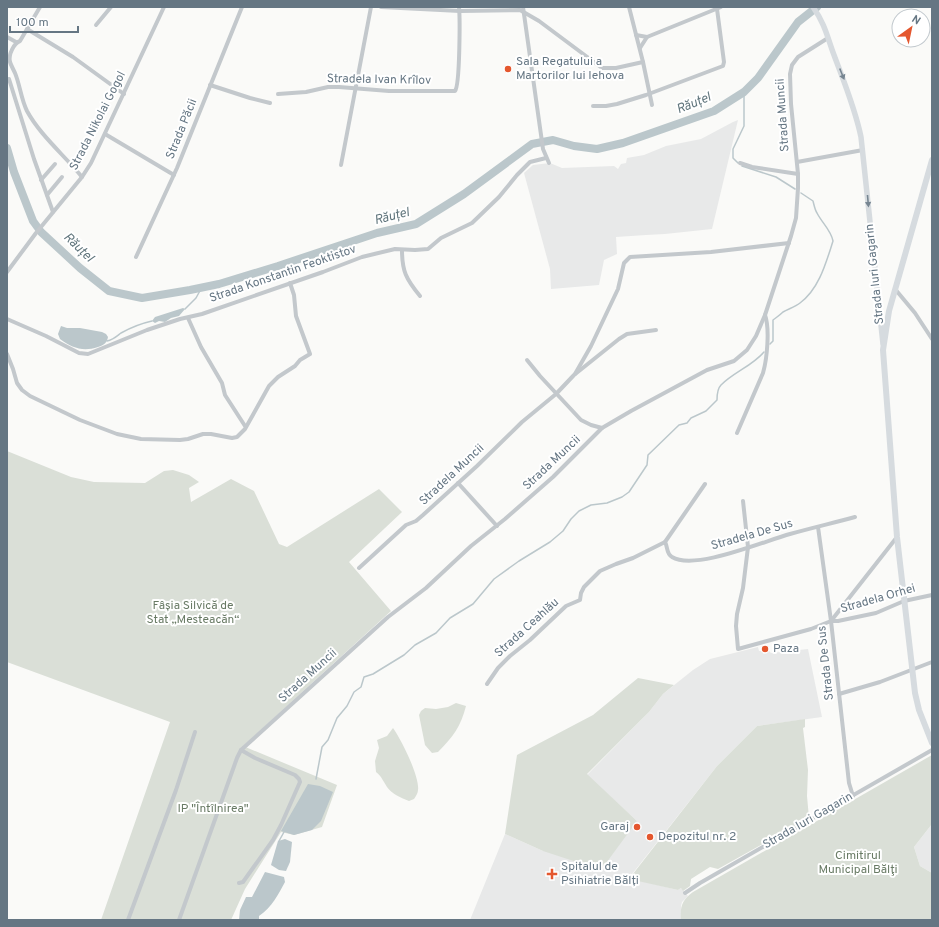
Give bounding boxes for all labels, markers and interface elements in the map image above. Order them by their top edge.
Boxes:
scale bar [10,8,78,34]
north arrow [891,8,931,48]
text: N [909,12,923,28]
text: 100 m [16,15,49,31]
place label: Sala Regatului a Martorilor lui Iehova [516,54,624,84]
marker: Sala Regatului a Martorilor lui Iehova [503,64,513,74]
street label: Strada Nikolai Gogol [66,69,130,173]
one-way arrow [839,69,845,81]
street label: Stradela Ivan Krîlov [327,71,431,89]
street label: Strada Muncii [772,78,794,152]
water label: Răuțel [674,90,714,118]
street label: Strada Păcii [163,96,201,162]
one-way arrow [865,195,871,207]
water label: Răuțel [373,205,412,229]
street label: Strada Iuri Gagarin [862,223,888,325]
water label: Răuțel [60,230,97,267]
street label: Strada Konstantin Feoktistov [207,241,359,307]
street label: Strada Muncii [520,432,584,494]
street label: Stradela Muncii [416,441,488,509]
street label: Stradela De Sus [709,516,795,554]
street label: Stradela Orhei [839,581,917,617]
street label: Strada Ceahlău [491,595,563,661]
park label: Fâșia Silvică de Stat „Mesteacăn“ [146,598,240,628]
street label: Strada De Sus [814,625,838,701]
place label: Paza [773,641,799,657]
marker: Paza [760,644,770,654]
street label: Strada Muncii [275,645,341,707]
street label: Strada Iuri Gagarin [760,789,856,853]
park label: IP "Întîlnirea" [177,801,249,817]
place label: Garaj [600,819,629,835]
marker: Garaj [632,822,642,832]
place label: Depozitul nr. 2 [658,829,736,845]
marker: Depozitul nr. 2 [645,832,655,842]
park label: Cimitirul Municipal Bălţi [818,848,898,878]
place label: Spitalul de Psihiatrie Bălți [561,859,639,889]
marker: Spitalul de Psihiatrie Bălți [546,868,558,880]

